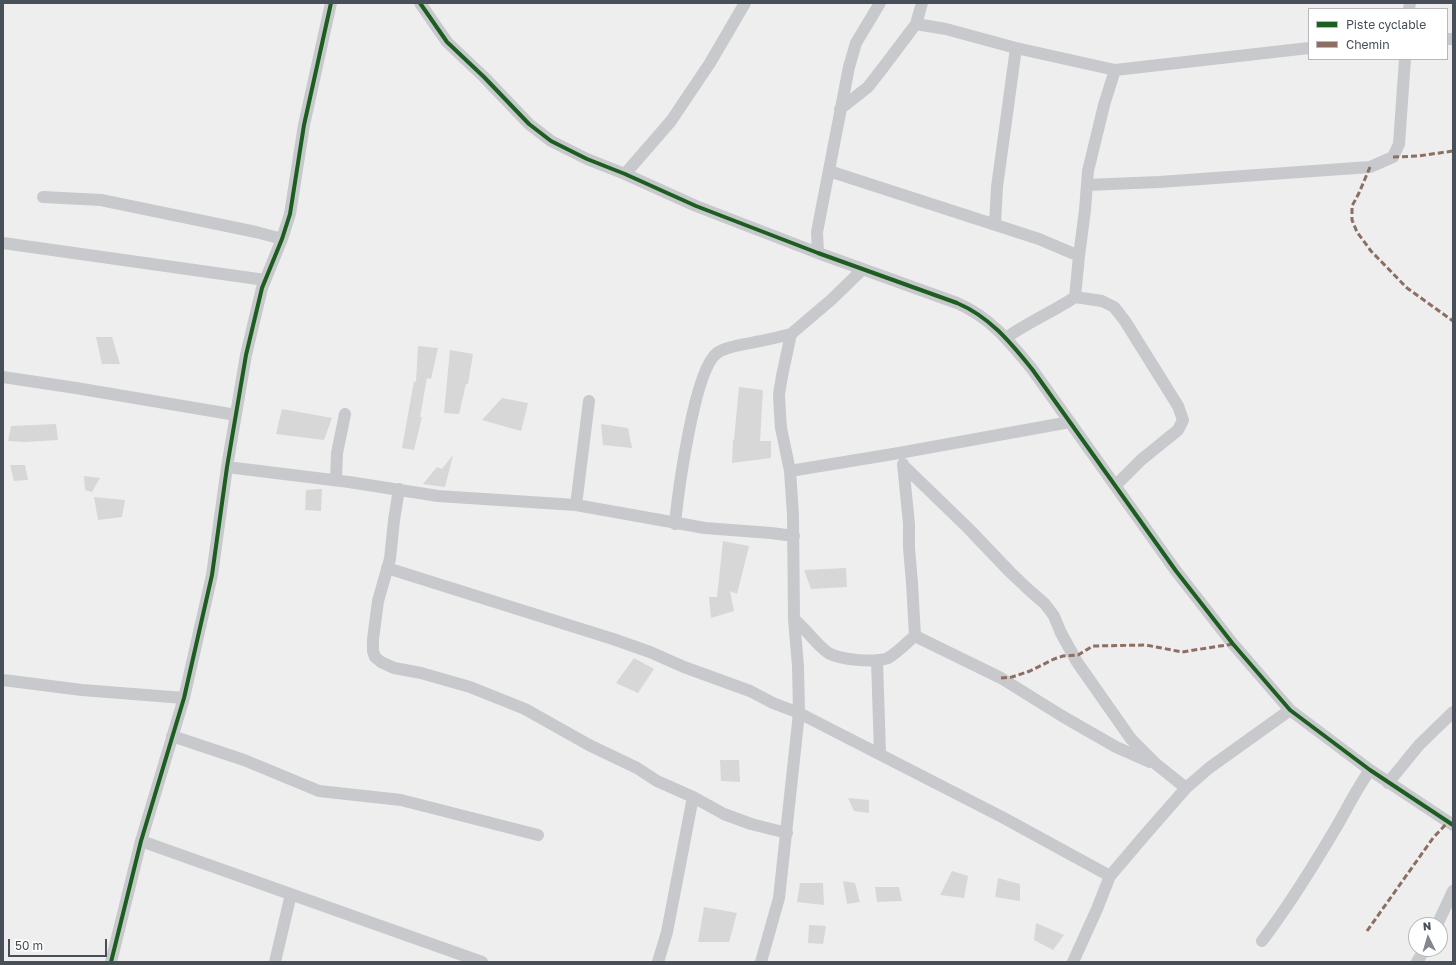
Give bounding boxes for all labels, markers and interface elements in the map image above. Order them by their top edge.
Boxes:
legend [1308,8,1448,60]
text: Piste cyclable [1346,17,1426,32]
text: Chemin [1346,37,1390,52]
north arrow [1408,917,1448,957]
text: N [1422,919,1432,932]
scale bar [10,931,109,957]
text: 50 m [15,938,43,953]

